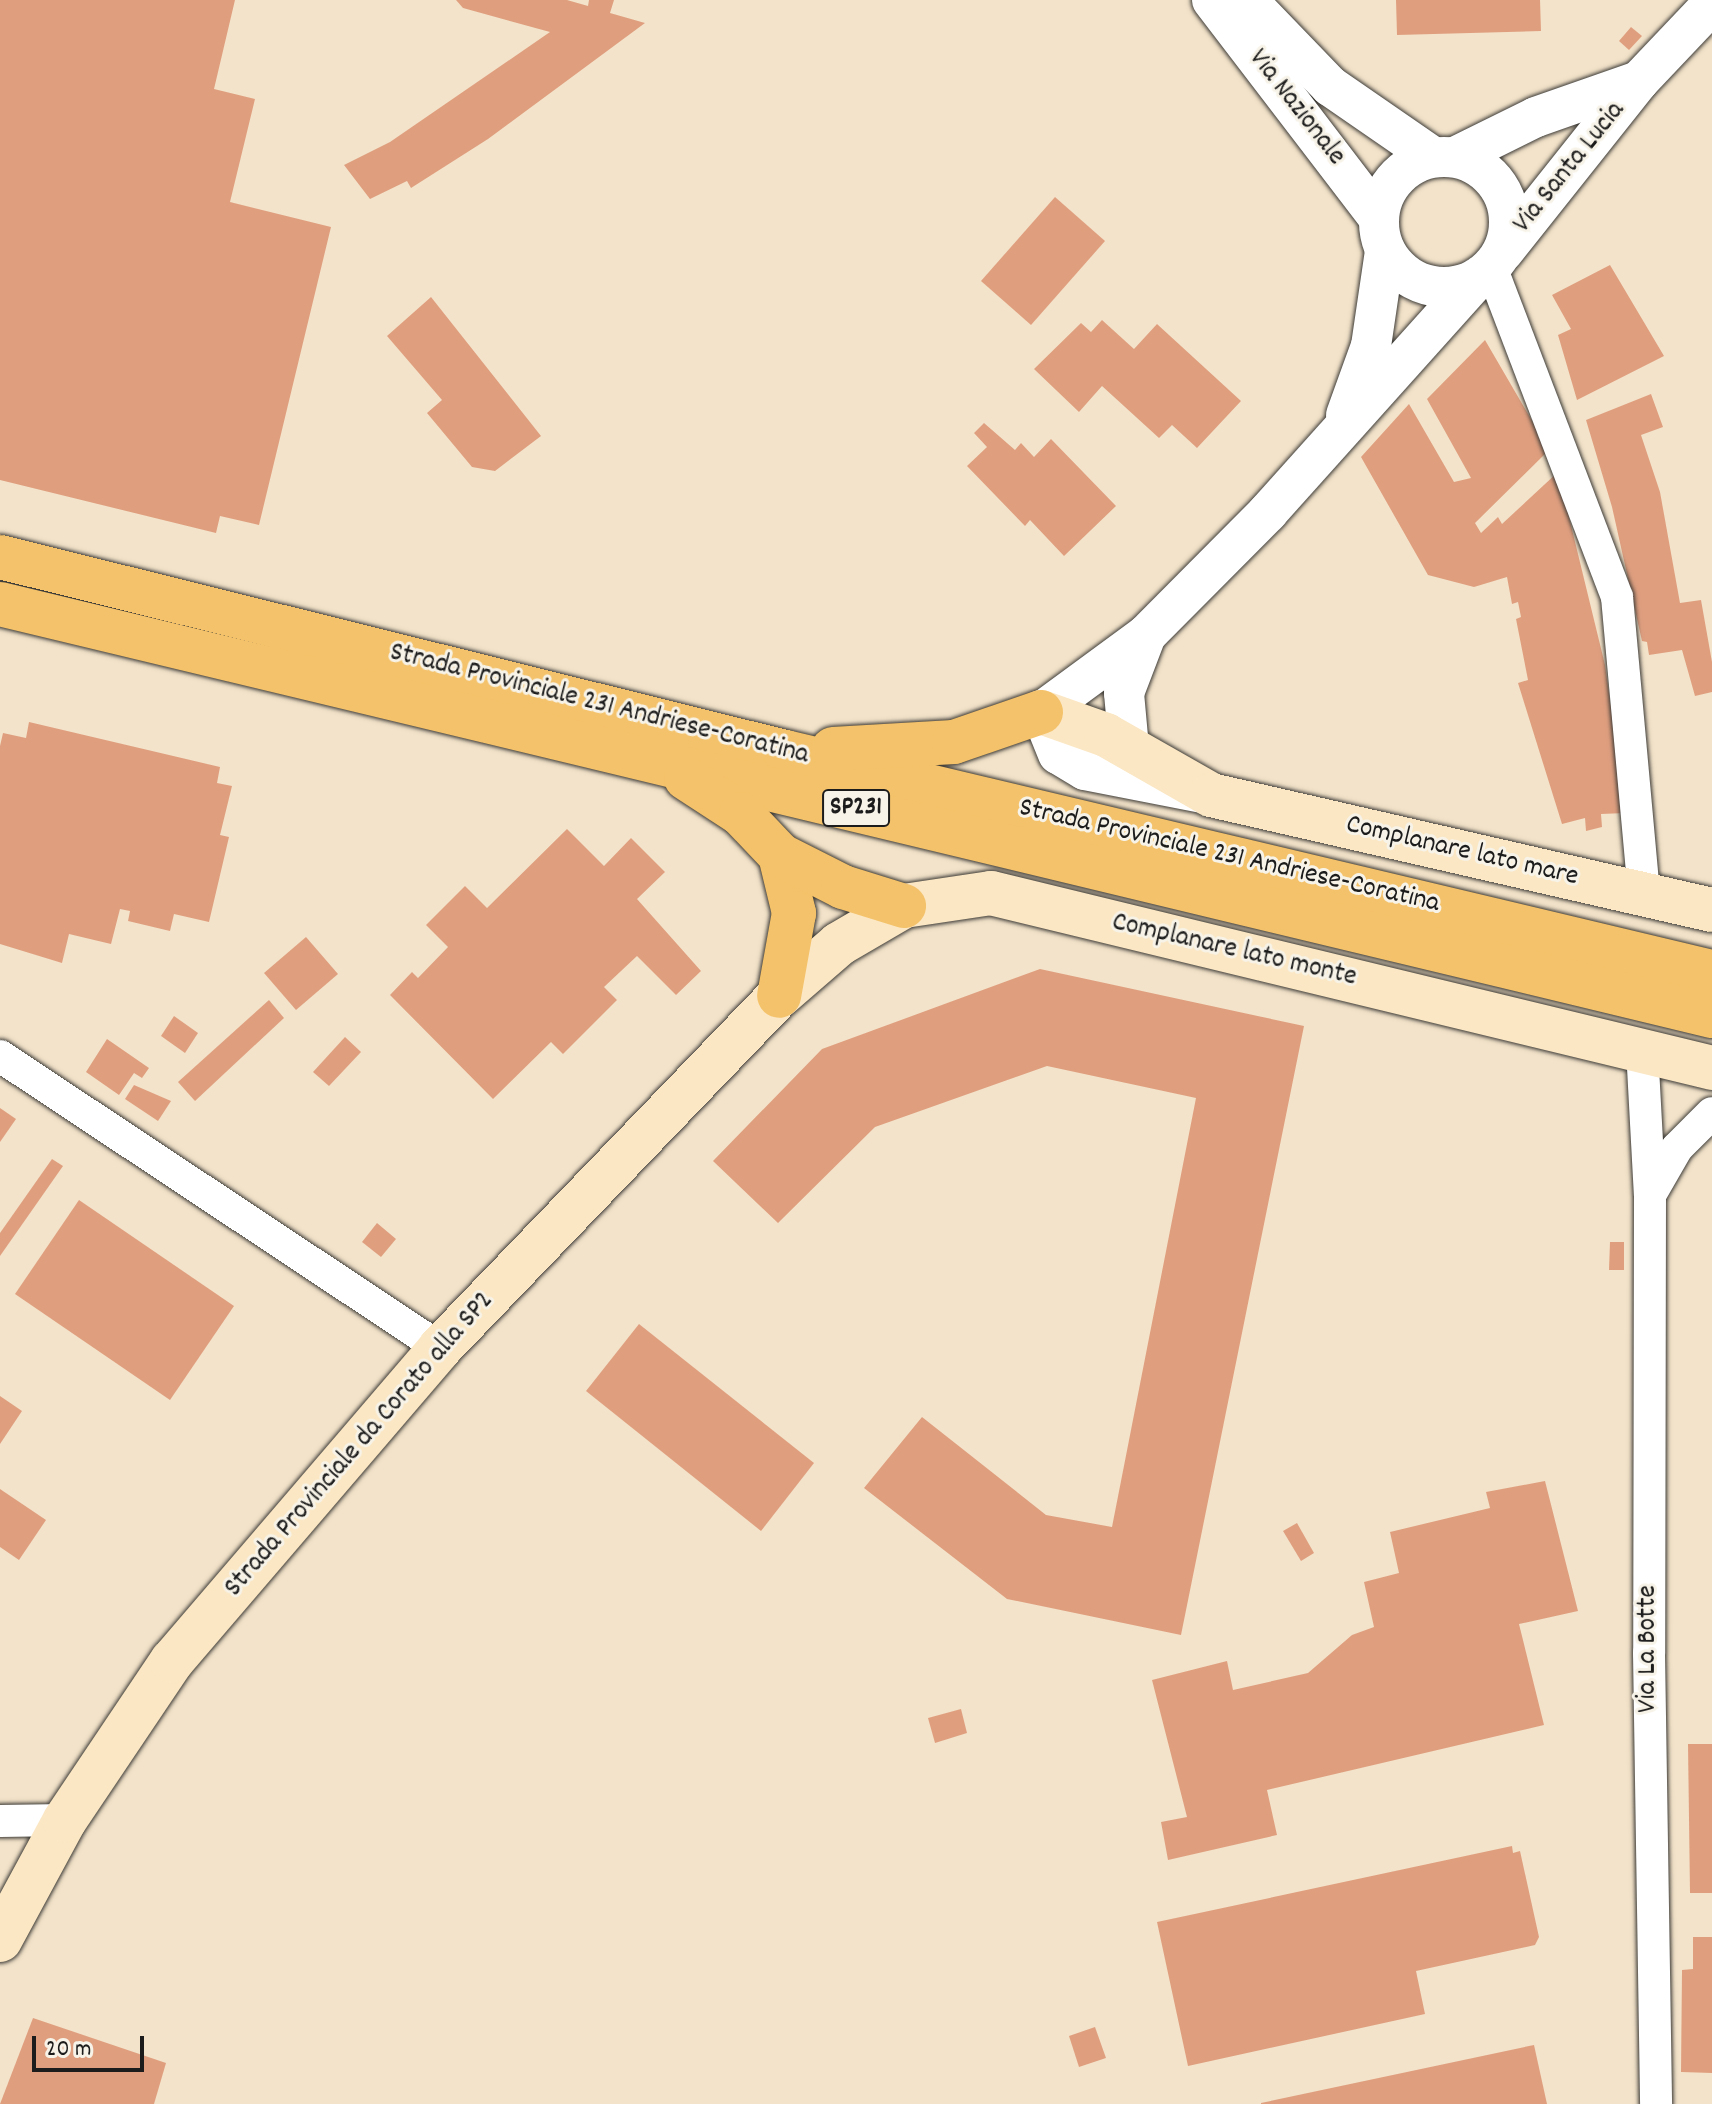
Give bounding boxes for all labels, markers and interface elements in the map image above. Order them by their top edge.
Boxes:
street label: Via Nazionale [1240,43,1352,173]
street label: Via Santa Lucia [1507,95,1633,241]
street label: Strada Provinciale 231 Andriese-Coratina [386,637,812,773]
road number: SP231 [822,786,890,830]
street label: Strada Provinciale 231 Andriese-Coratina [1015,792,1443,922]
street label: Complanare lato mare [1343,809,1581,895]
street label: Complanare lato monte [1109,907,1359,995]
street label: Strada Provinciale da Corato alla SP2 [218,1285,502,1605]
street label: Via La Botte [1632,1585,1666,1713]
scale bar [36,2020,148,2070]
text: 20 m [46,2033,92,2067]

